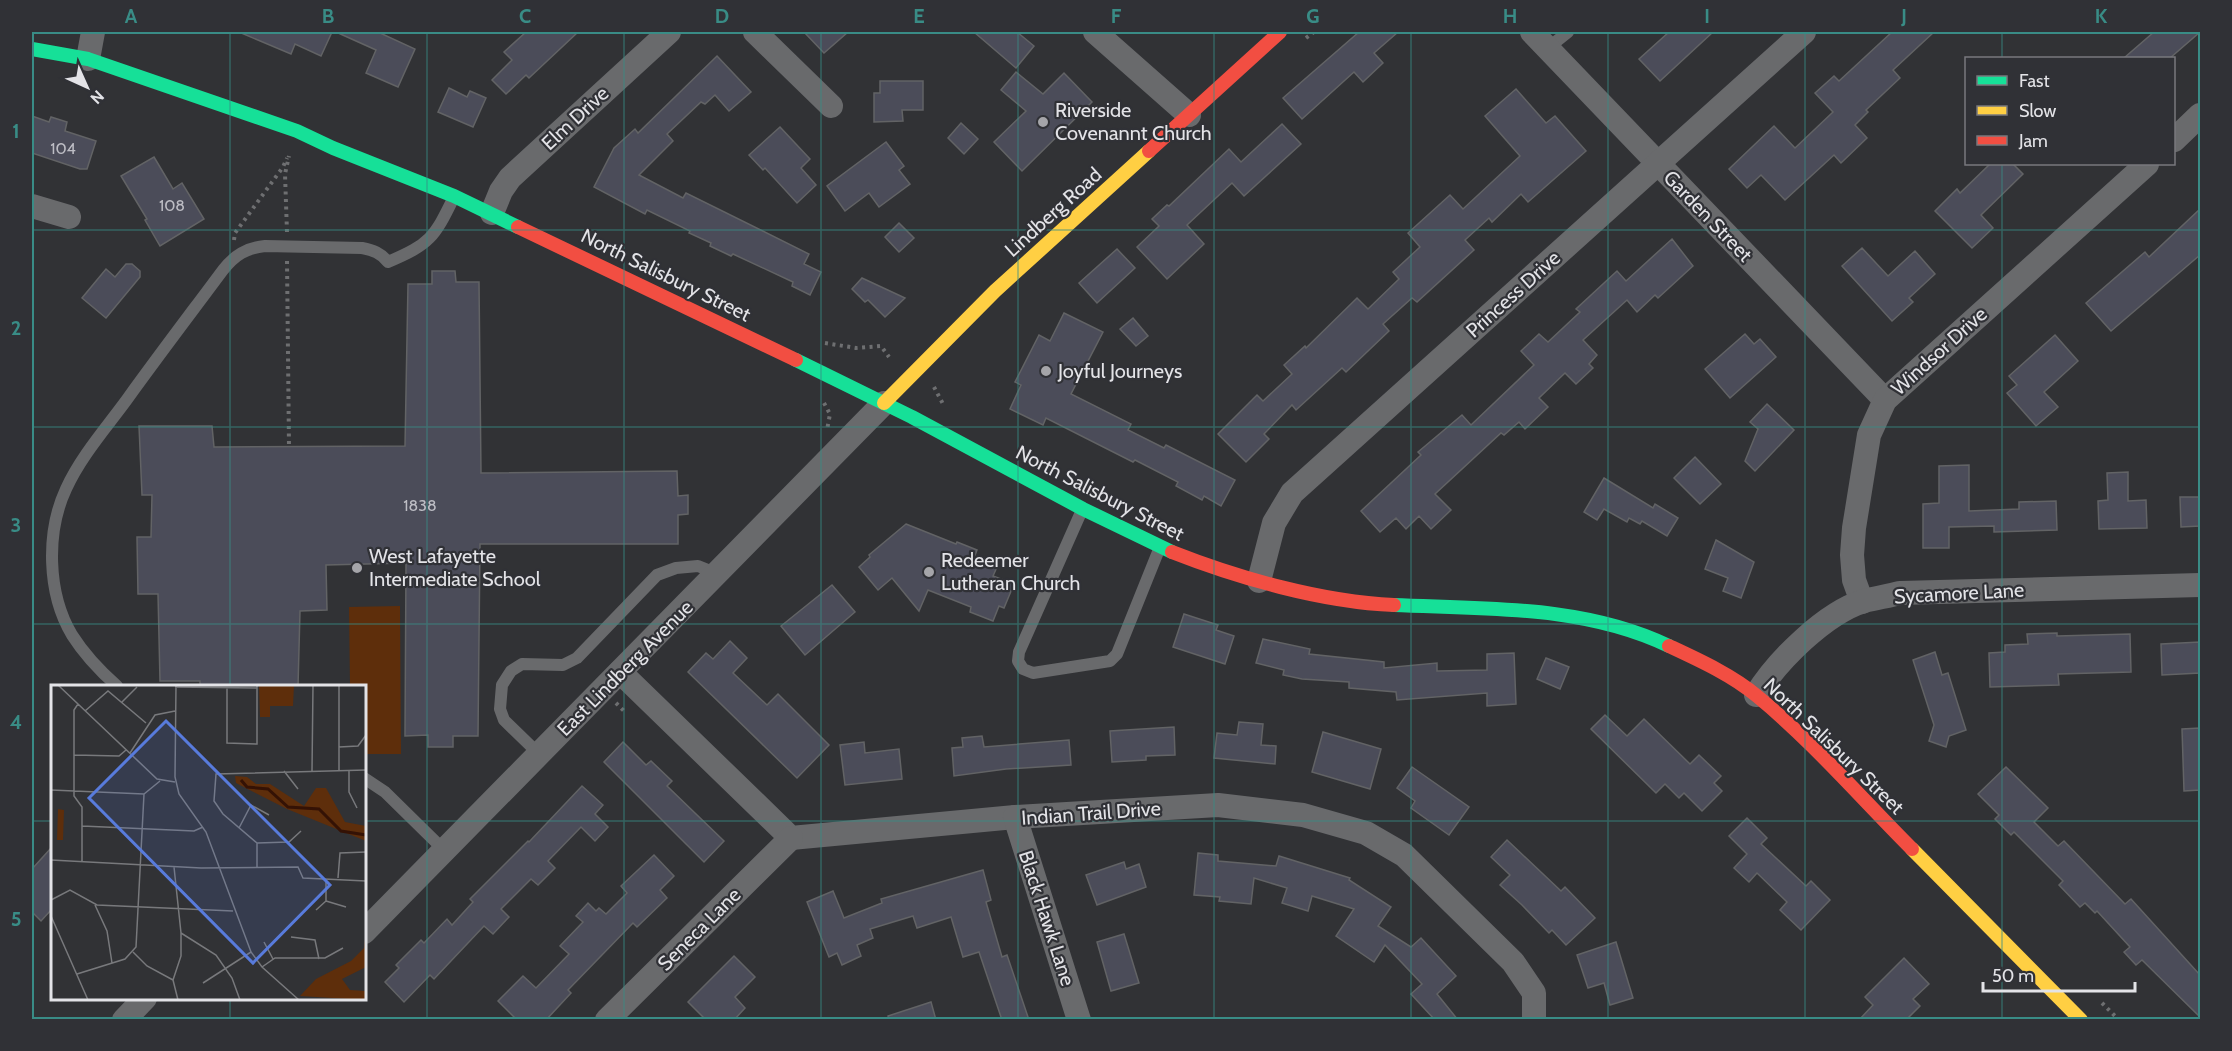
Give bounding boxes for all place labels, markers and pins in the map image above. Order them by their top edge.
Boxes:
place label: Riverside Covenannt Church [1055,98,1212,145]
marker: Riverside Covenannt Church [1036,115,1050,129]
place label: Joyful Journeys [1057,359,1182,383]
marker: Joyful Journeys [1039,364,1053,378]
place label: West Lafayette Intermediate School [369,544,541,591]
place label: Redeemer Lutheran Church [941,548,1080,595]
marker: West Lafayette Intermediate School [350,561,364,575]
marker: Redeemer Lutheran Church [922,565,936,579]

